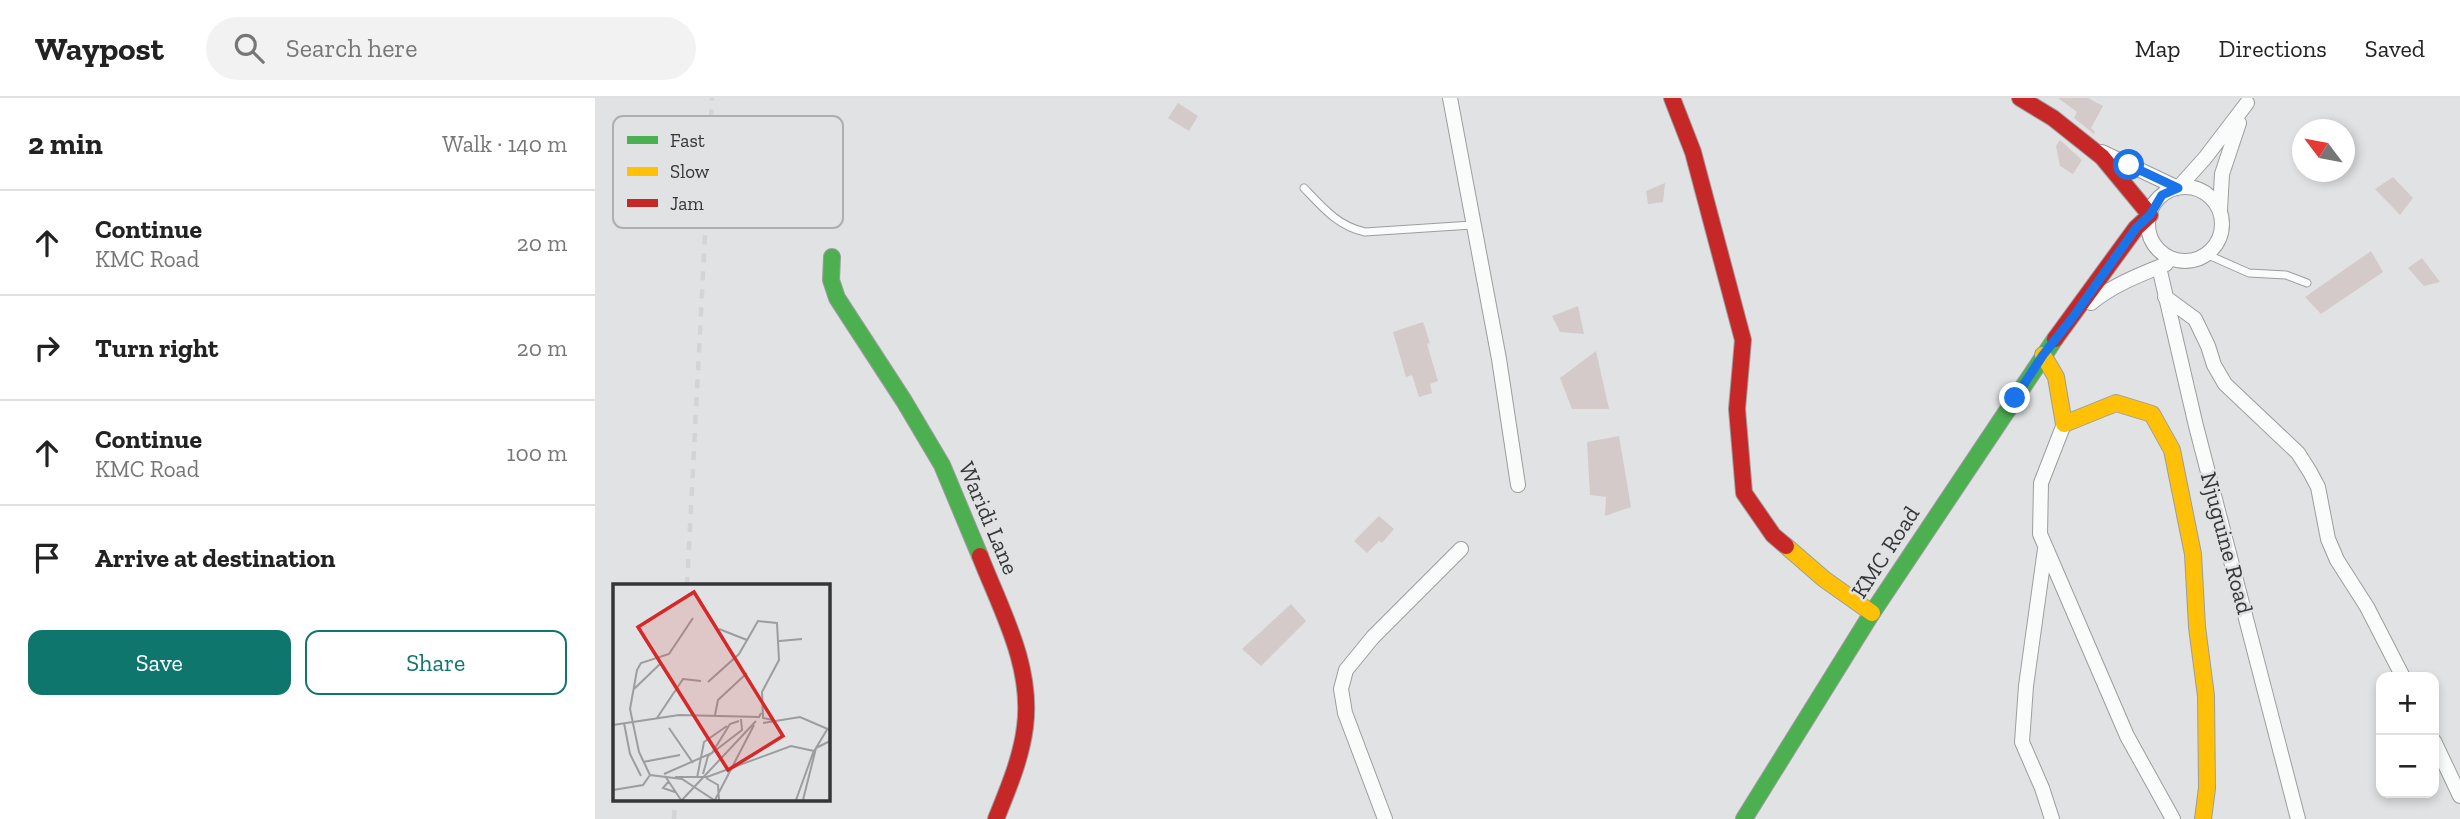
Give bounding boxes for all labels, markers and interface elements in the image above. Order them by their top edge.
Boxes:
search box [206,17,696,80]
text: Waypost [35,29,164,68]
icon: search [230,29,268,67]
text: Search here [286,32,418,64]
text: Map [2135,34,2181,63]
text: Directions [2219,34,2327,63]
text: Saved [2365,34,2425,63]
legend [613,116,843,228]
north arrow [2292,119,2355,182]
text: 2 min [28,126,103,162]
text: Fast [670,129,705,152]
text: Walk · 140 m [442,130,567,158]
route start [2113,149,2144,180]
text: Slow [670,160,710,183]
text: Jam [670,192,704,215]
text: Continue [95,213,202,245]
icon: ahead [28,224,66,262]
text: 20 m [517,229,567,257]
text: KMC Road [95,245,199,273]
icon: right [28,329,66,367]
text: Turn right [95,332,218,364]
text: 20 m [517,334,567,362]
route end [1999,382,2030,413]
text: Continue [95,423,202,455]
icon: ahead [28,434,66,472]
text: 100 m [507,439,567,467]
text: KMC Road [95,455,199,483]
street label: Waridi Lane [953,457,1025,579]
street label: Njuguine Road [2195,469,2260,617]
street label: KMC Road [1845,500,1925,603]
icon: arrive [28,539,66,577]
text: Arrive at destination [95,542,335,574]
inset map [613,584,829,802]
button: Save [28,630,291,695]
button: Share [305,630,567,695]
map controls [2376,672,2439,798]
button: + [2376,672,2439,735]
button: − [2376,735,2439,798]

